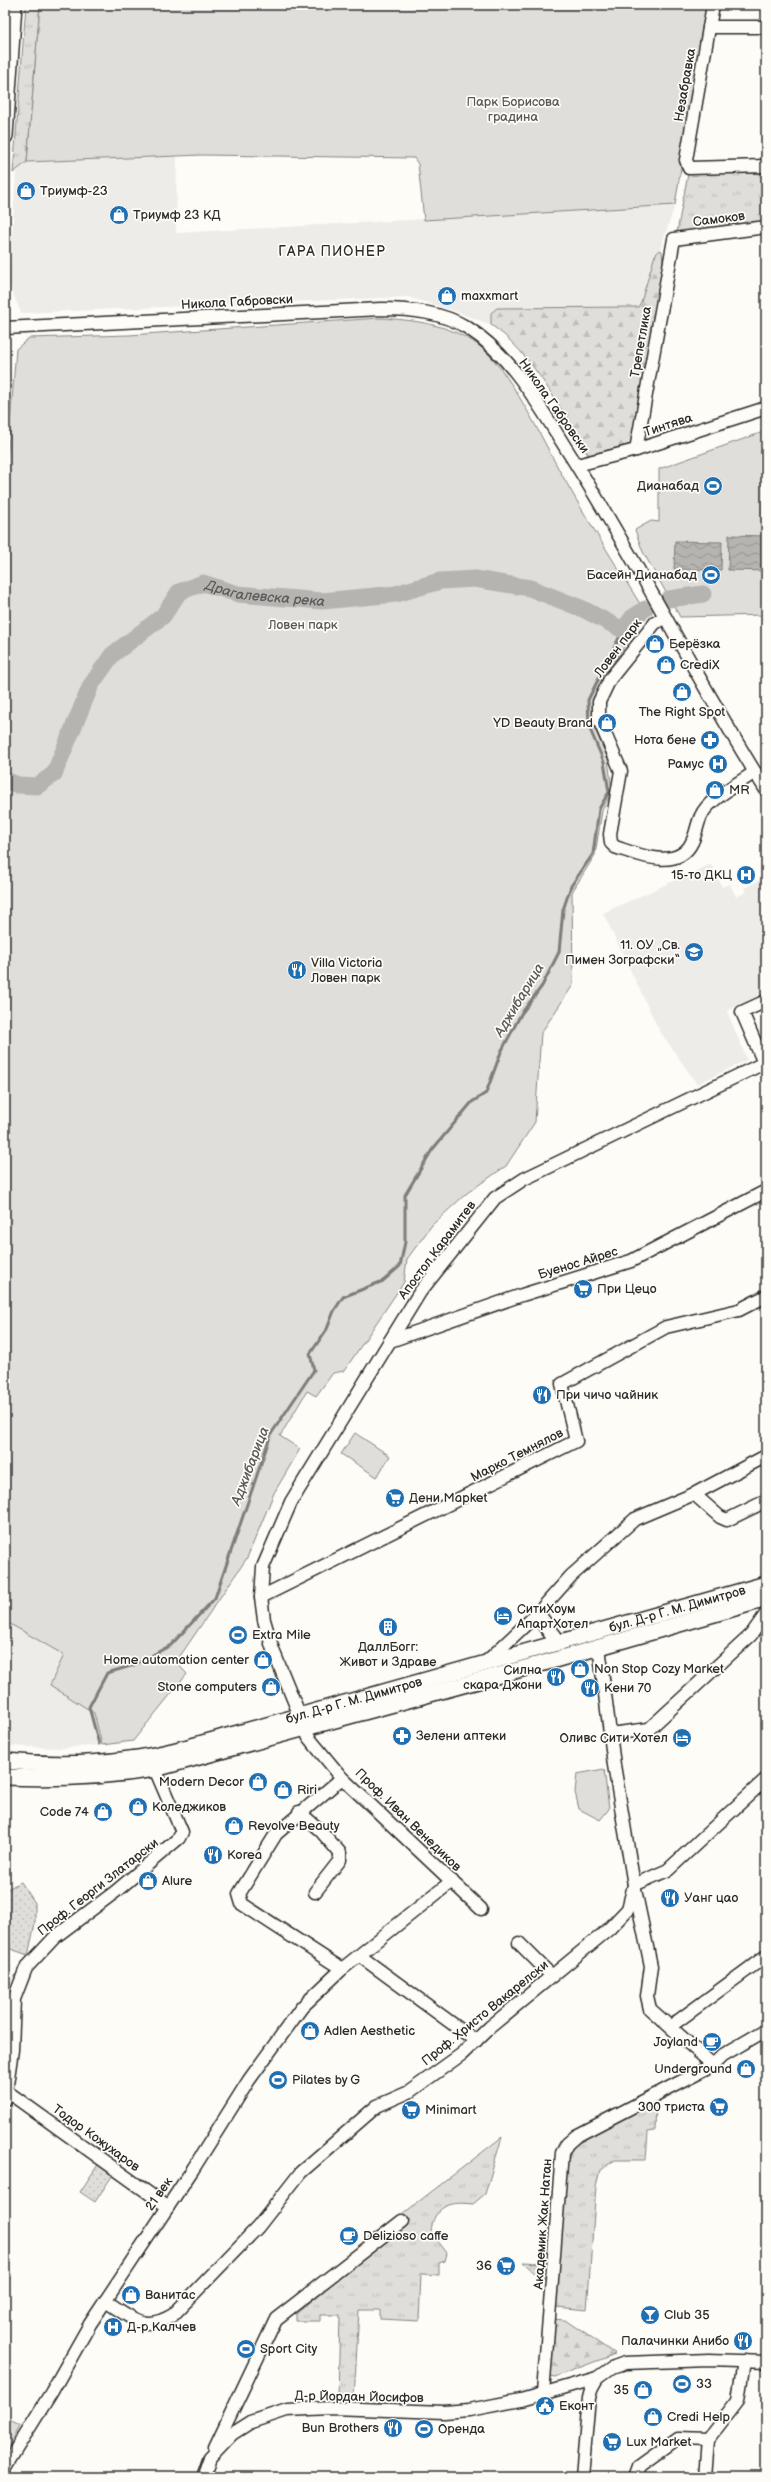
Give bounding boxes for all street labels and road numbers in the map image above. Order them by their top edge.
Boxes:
street label: Незабравка [671,47,699,123]
street label: Самоков [692,208,746,230]
street label: Никола Габровски [181,291,293,313]
street label: Трепетлика [627,305,655,379]
street label: Никола Габровски [515,355,593,457]
street label: Тинтява [642,410,694,440]
street label: Ловен парк [590,615,645,681]
street label: Апостол Карамитев [394,1198,479,1303]
street label: Буенос Айрес [536,1243,620,1283]
street label: Марко Темнялов [468,1425,566,1485]
street label: бул. Д-р Г. М. Димитров [607,1582,748,1636]
street label: бул. Д-р Г. М. Димитров [284,1673,424,1727]
street label: Проф. Иван Венедиков [352,1765,465,1875]
street label: Проф. Георги Златарски [34,1835,162,1939]
street label: Проф. Христо Вакарелски [418,1957,552,2069]
street label: Тодор Кожухаров [49,2101,143,2175]
street label: Академик Жак Натан [530,2158,556,2291]
street label: 21 век [142,2174,176,2214]
street label: Д-р Йордан Йосифов [294,2388,424,2406]

